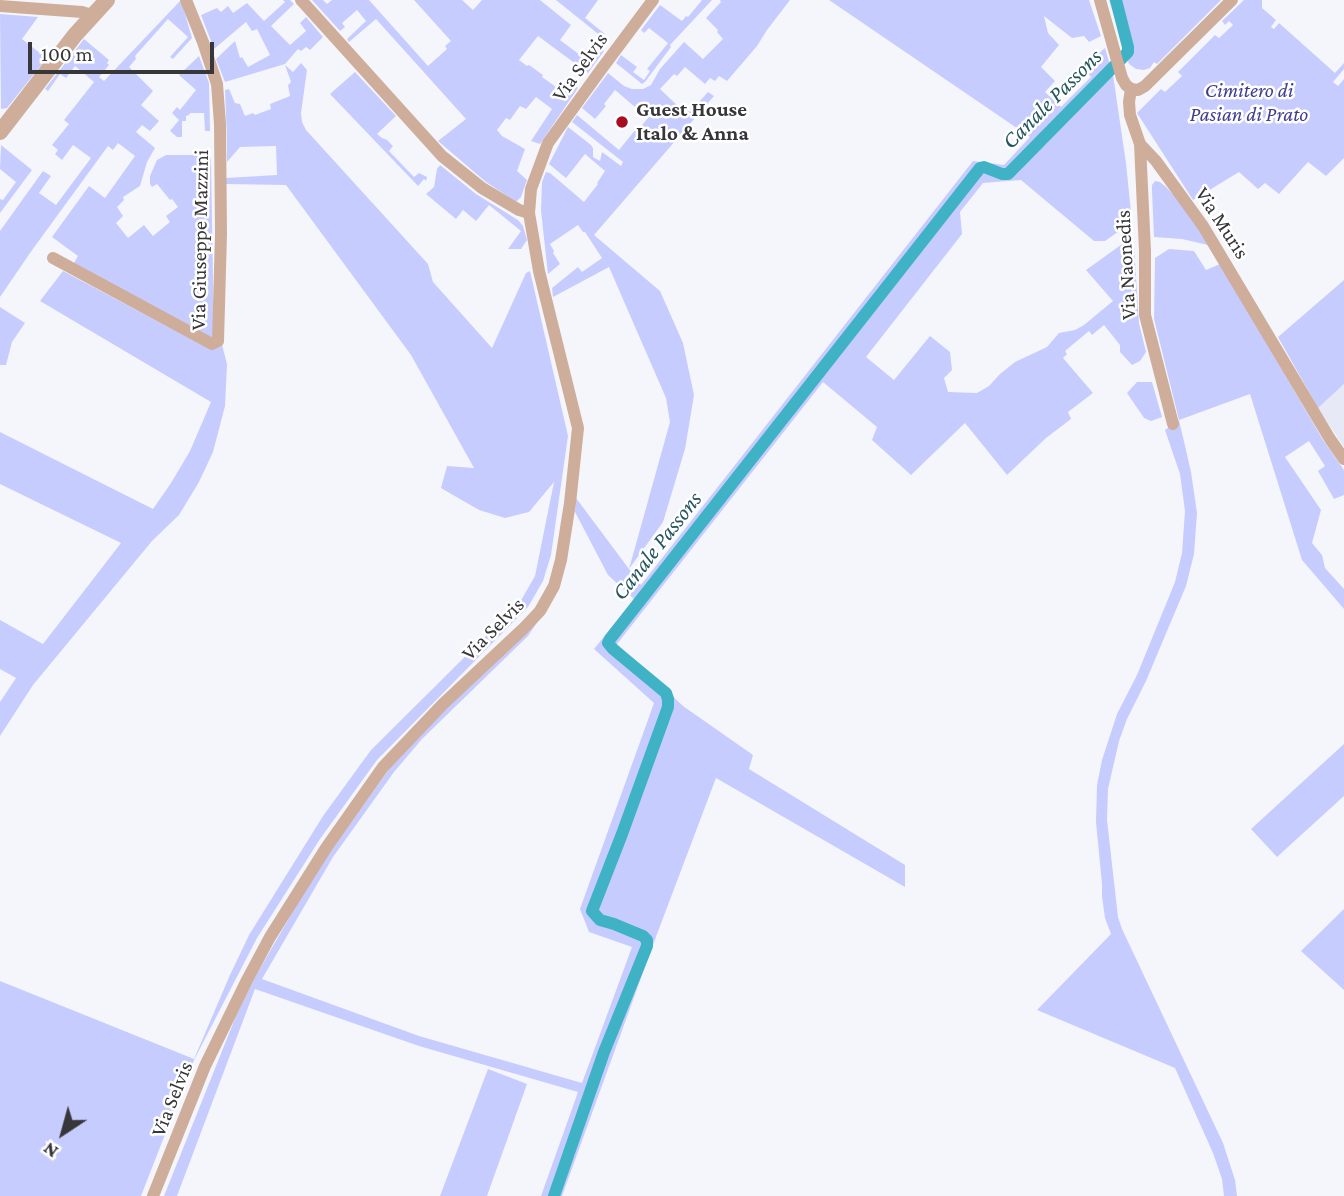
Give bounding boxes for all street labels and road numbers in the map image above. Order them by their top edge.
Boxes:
street label: Via Selvis [547,28,613,106]
street label: Via Giuseppe Mazzini [186,149,214,331]
street label: Via Muris [1189,182,1255,264]
street label: Via Naonedis [1111,209,1141,321]
street label: Via Selvis [456,592,530,666]
street label: Via Selvis [146,1058,198,1140]

